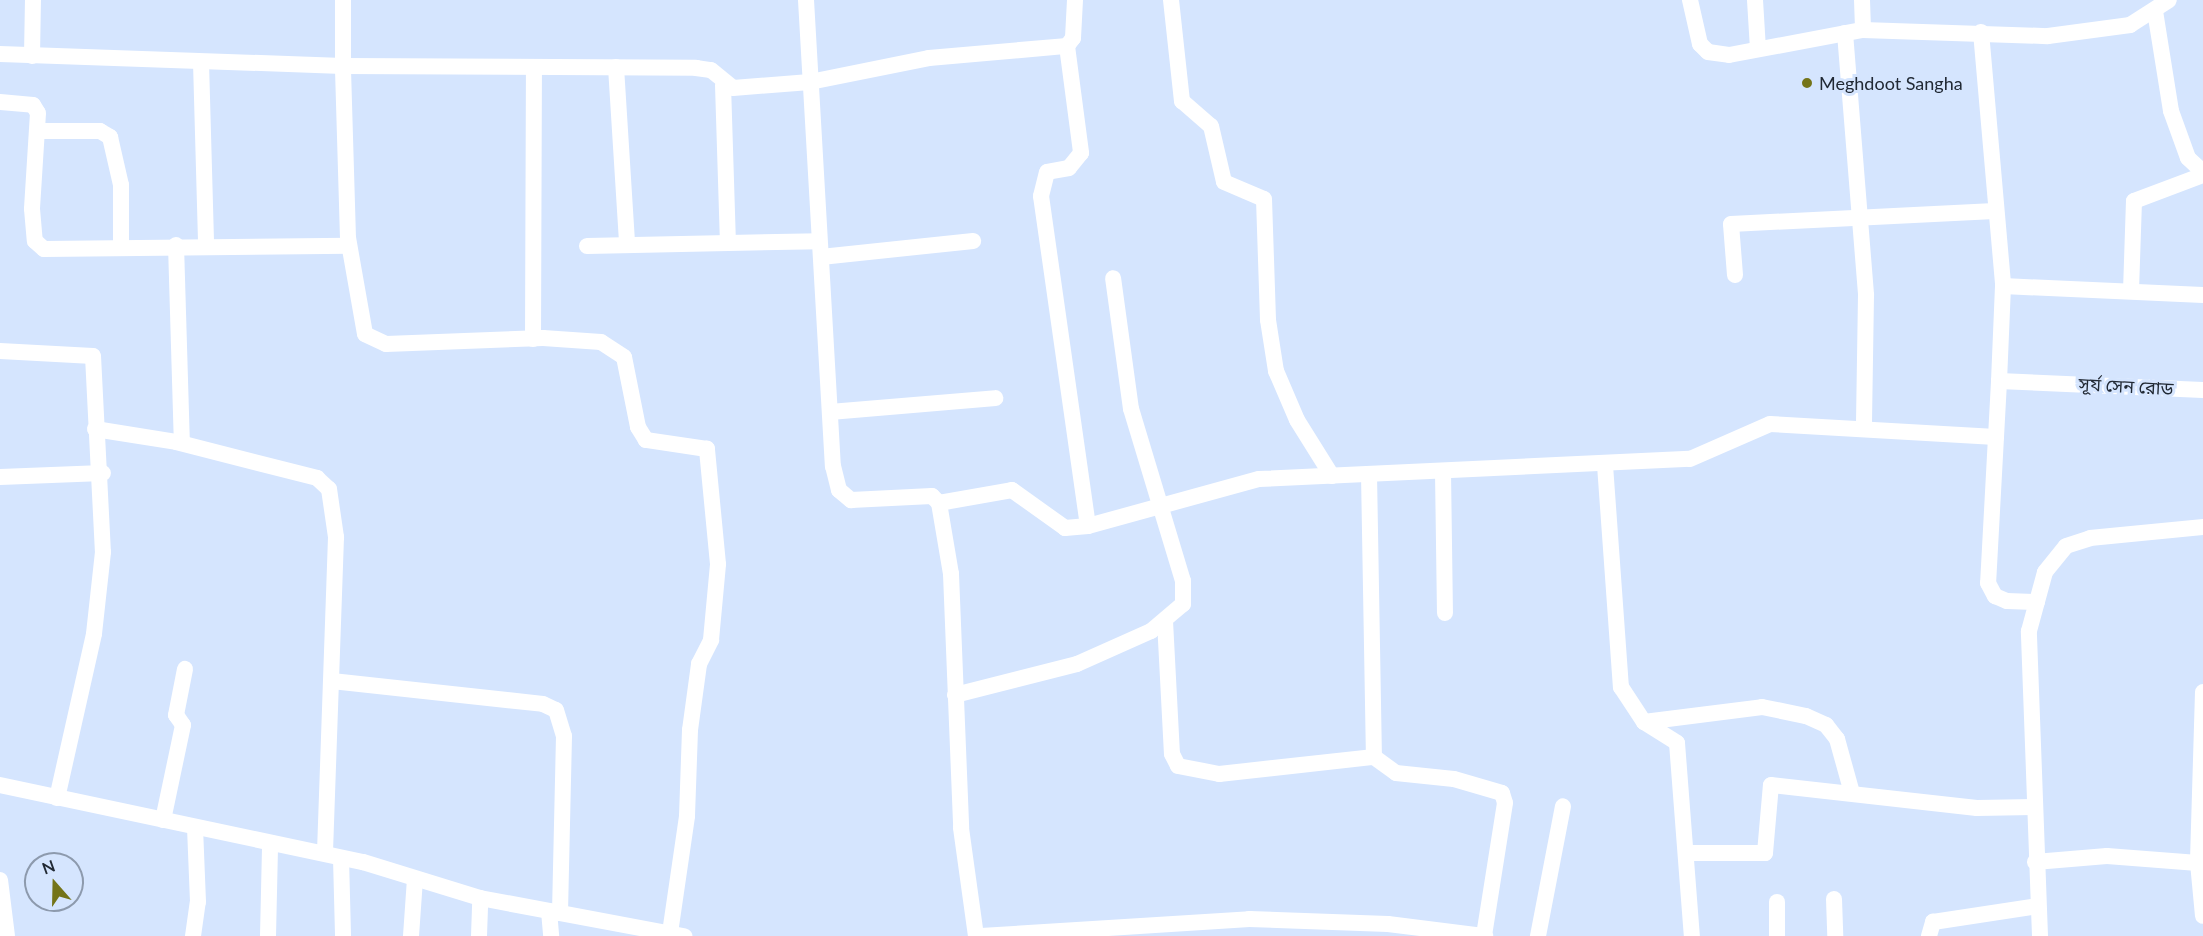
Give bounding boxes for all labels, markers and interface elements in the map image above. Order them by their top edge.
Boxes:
place label: Meghdoot Sangha [1819,72,1963,94]
marker: Meghdoot Sangha [1800,76,1814,90]
street label: সূর্য সেন রোড [2078,373,2174,399]
north arrow [24,852,84,912]
text: N [39,855,57,878]

